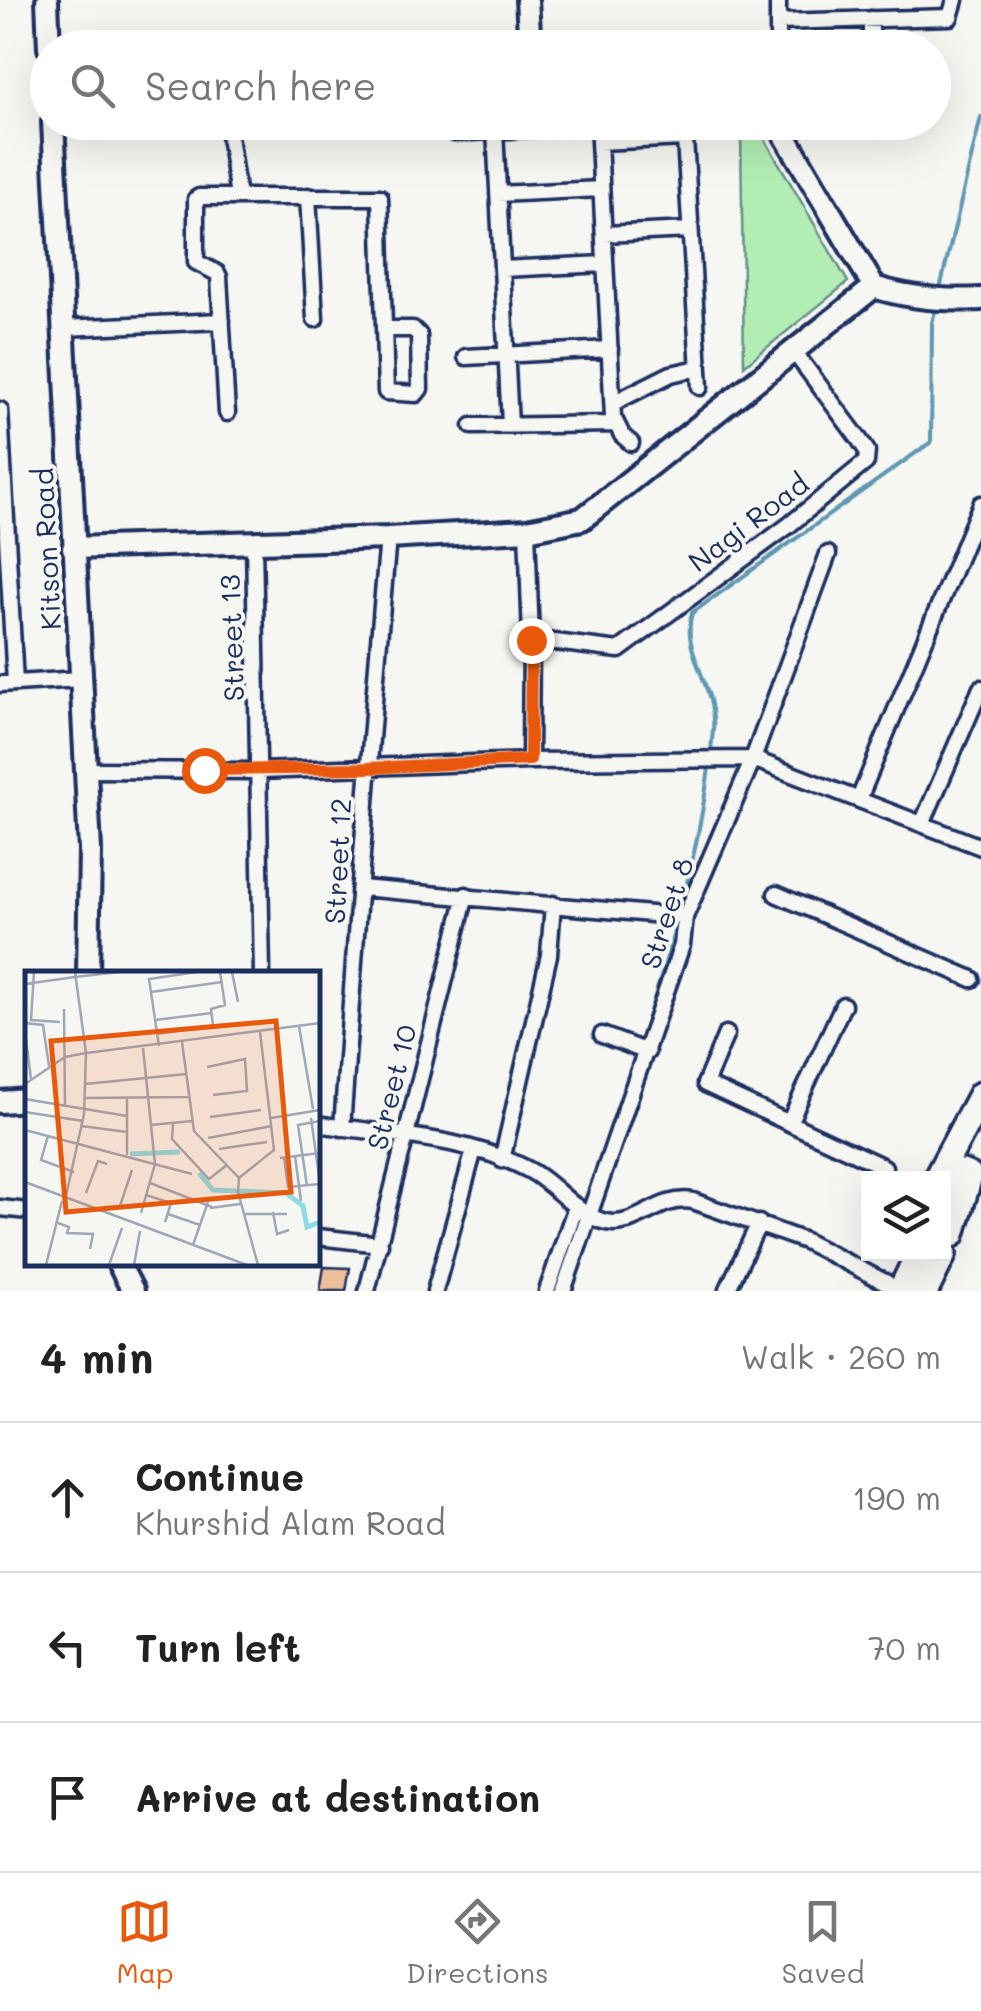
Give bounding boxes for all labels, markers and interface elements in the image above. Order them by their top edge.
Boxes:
search box [30,30,951,140]
icon: search [65,58,120,113]
text: Search here [145,60,376,110]
street label: Nagi Road [681,465,815,579]
street label: Kitson Road [24,467,68,631]
street label: Street 13 [211,574,251,702]
route end [509,618,555,664]
route start [182,748,228,794]
street label: Street 12 [316,797,358,925]
street label: Street 8 [631,853,701,973]
inset map [25,971,320,1266]
street label: Street 10 [358,1021,424,1153]
map controls [861,1171,951,1261]
button: layers [861,1171,951,1261]
text: 4 min [40,1329,153,1384]
text: Walk · 260 m [741,1335,941,1377]
text: Continue [135,1451,304,1501]
icon: ahead [40,1470,95,1525]
text: 190 m [852,1476,941,1518]
text: Khurshid Alam Road [135,1501,446,1543]
icon: left [40,1620,95,1675]
text: Turn left [135,1622,301,1672]
text: 70 m [868,1626,941,1668]
icon: arrive [40,1770,95,1825]
text: Arrive at destination [135,1772,540,1822]
tab: Map [116,1894,173,1990]
tab: Directions [406,1894,549,1990]
tab: Saved [781,1894,865,1990]

